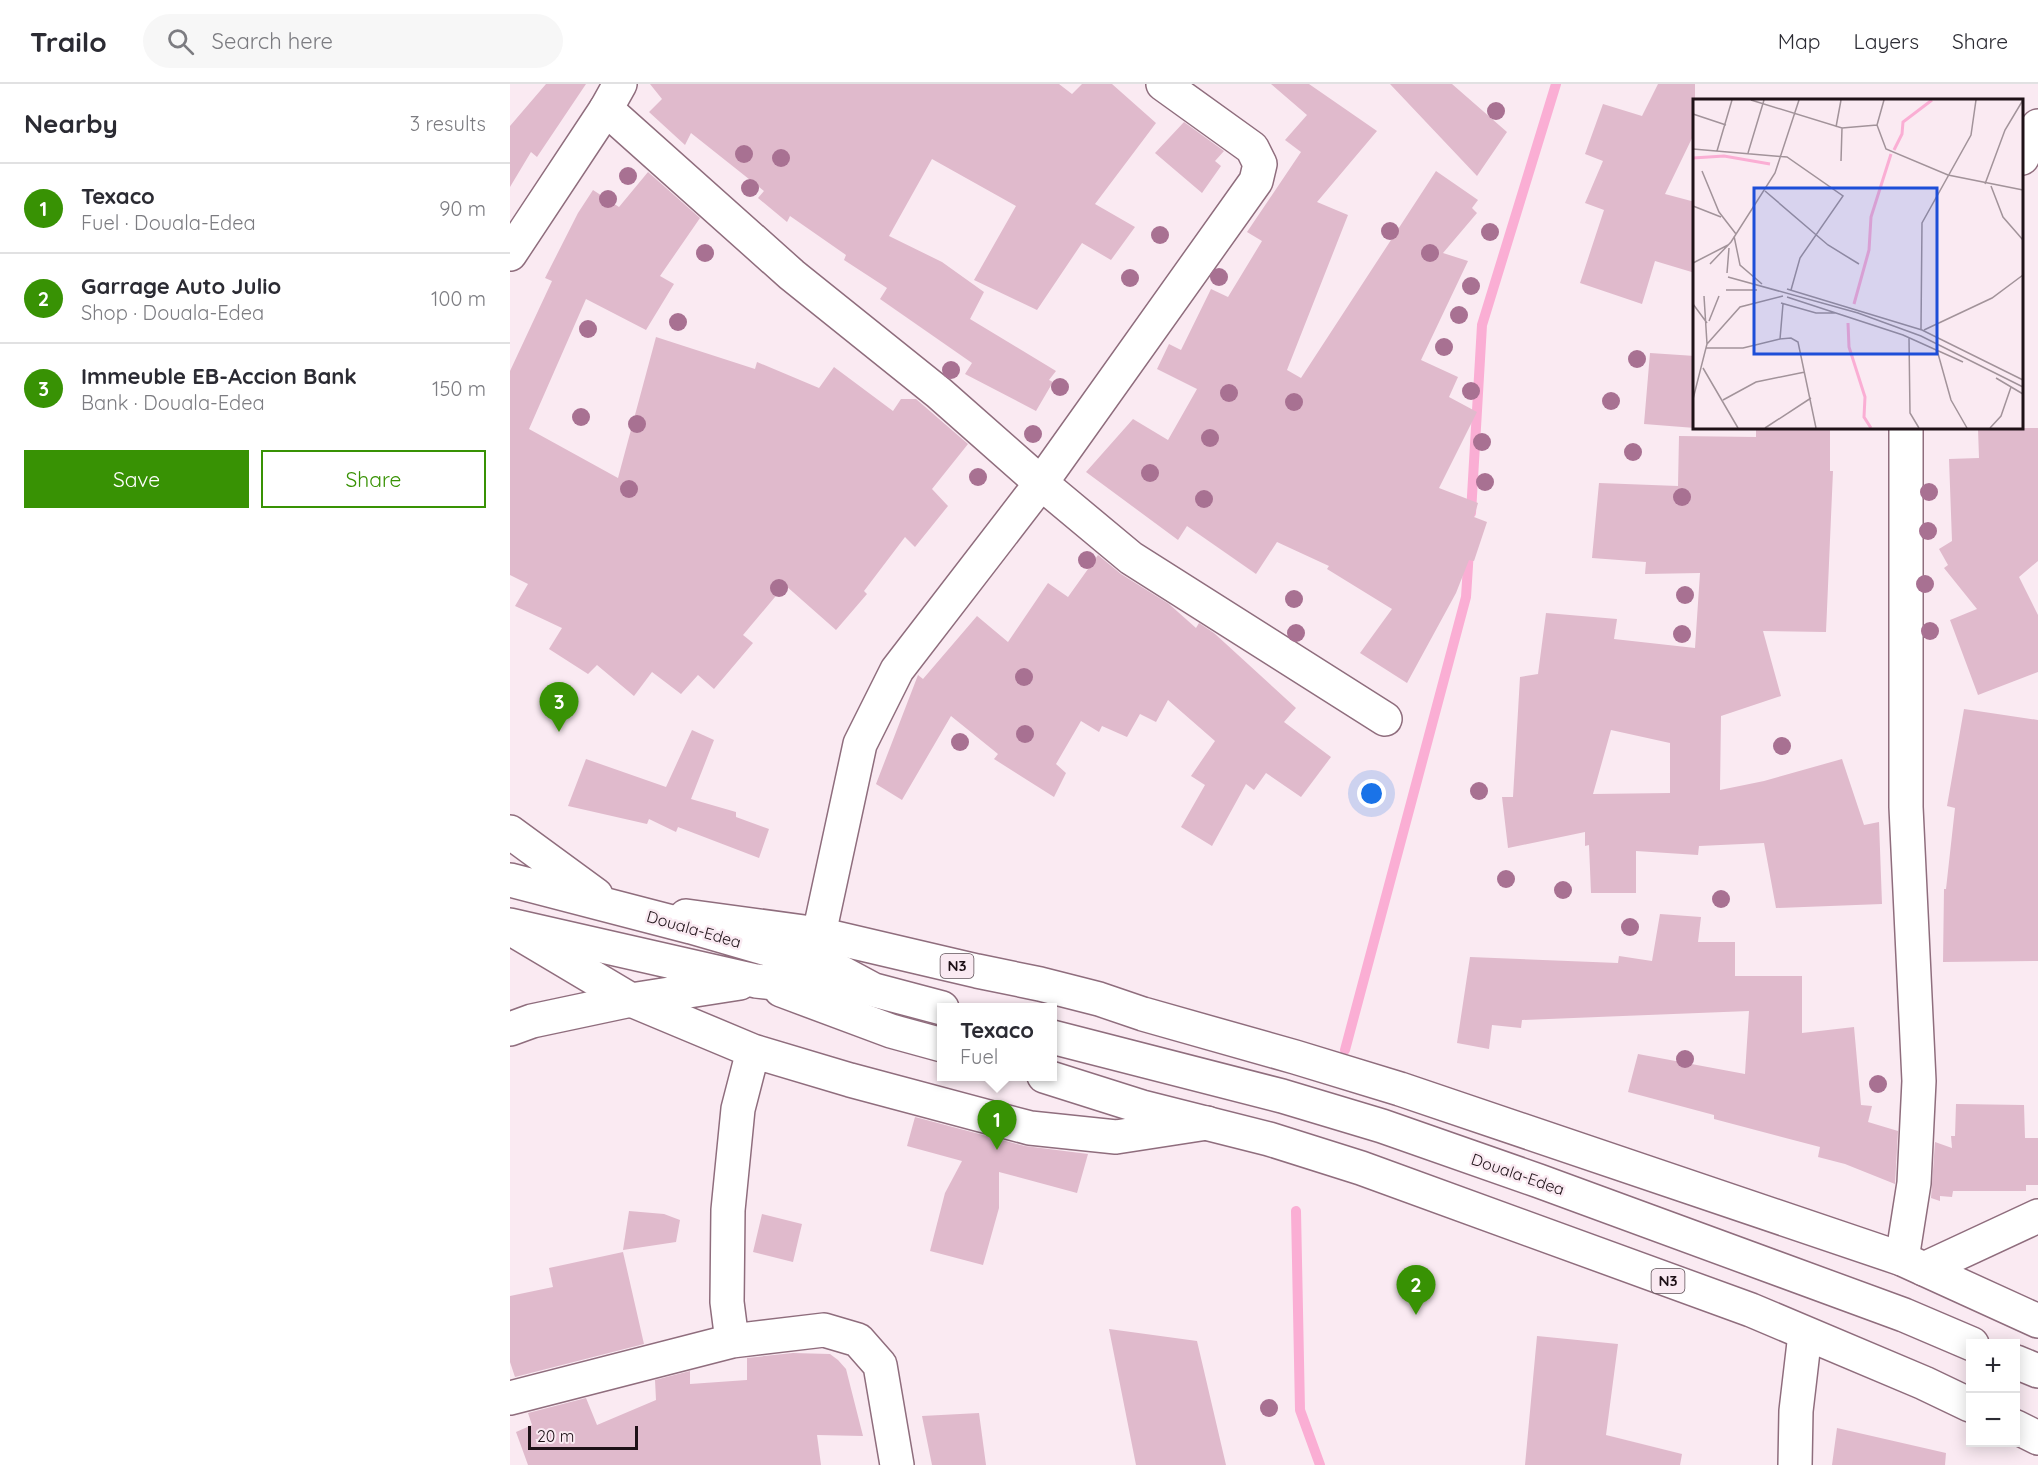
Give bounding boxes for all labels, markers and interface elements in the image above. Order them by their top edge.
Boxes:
search box [143,14,563,68]
text: Trailo [30,24,107,59]
icon: search [164,25,197,58]
text: Search here [212,27,333,55]
text: Map [1778,28,1821,54]
text: Layers [1854,28,1919,54]
text: Share [1952,28,2008,54]
inset map [1693,99,2023,429]
text: Nearby [24,107,118,140]
text: 3 results [410,111,486,136]
text: Texaco [81,182,155,210]
text: 1 [40,196,47,221]
text: 90 m [439,196,486,221]
text: Fuel · Douala-Edea [81,210,256,235]
text: Garrage Auto Julio [81,272,281,300]
text: 2 [38,286,49,311]
text: 100 m [431,286,486,311]
text: Shop · Douala-Edea [81,300,264,325]
text: Immeuble EB-Accion Bank [81,362,357,390]
text: 3 [38,376,49,401]
text: 150 m [432,376,486,401]
text: Bank · Douala-Edea [81,390,265,415]
button: Save [24,450,249,508]
button: Share [261,450,486,508]
pin: 3 [539,682,578,732]
your location [1357,779,1386,808]
street label: Douala-Edea [645,906,743,952]
road number: N3 [940,954,974,978]
popup [937,1003,1057,1081]
text: Texaco [960,1016,1034,1044]
text: Fuel [960,1044,998,1069]
pin: 1 [978,1100,1016,1150]
street label: Douala-Edea [1469,1149,1567,1199]
pin: 2 [1396,1266,1436,1315]
road number: N3 [1652,1269,1684,1293]
map controls [1966,1339,2020,1447]
button: + [1966,1339,2020,1393]
button: − [1966,1393,2020,1447]
scale bar [528,1423,638,1450]
text: 20 m [537,1426,574,1446]

